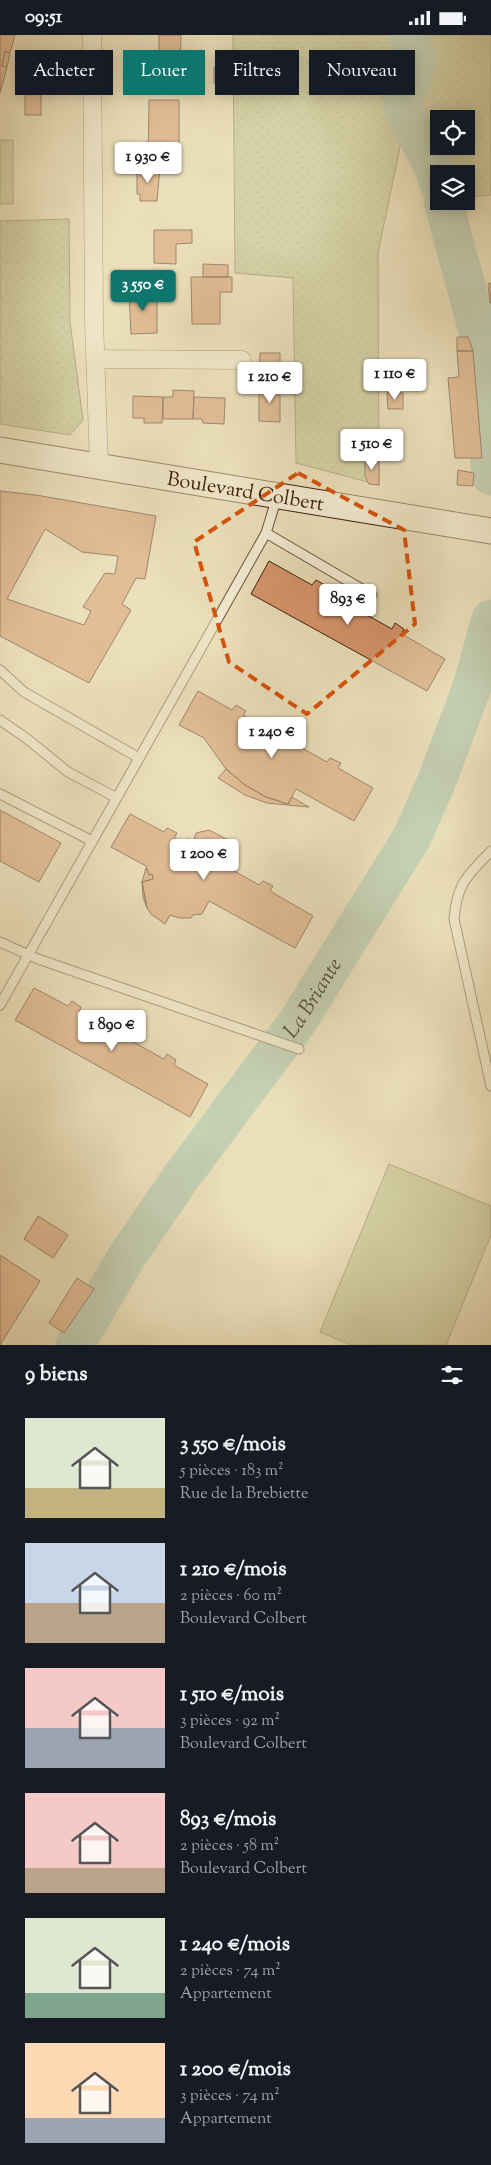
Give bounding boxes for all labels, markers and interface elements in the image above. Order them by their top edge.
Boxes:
text: 09:51 [25,4,62,31]
chip: Acheter [15,50,113,95]
chip: Louer [123,50,205,95]
chip: Filtres [215,50,299,95]
chip: Nouveau [309,50,415,95]
map controls [430,110,475,210]
button: locate [430,110,475,155]
pin: 1 930 € [102,141,194,184]
text: 1 930 € [126,146,170,169]
button: layers [430,165,475,210]
pin: 3 550 € [97,269,189,312]
text: 3 550 € [122,274,164,297]
pin: 1 110 € [349,359,441,401]
pin: 1 210 € [224,361,316,404]
text: 1 110 € [374,363,416,386]
text: 1 210 € [248,366,292,389]
pin: 1 510 € [326,429,418,471]
text: 1 510 € [351,433,393,456]
street label: Boulevard Colbert [165,466,326,520]
pin: 893 € [313,583,383,626]
text: 893 € [330,588,366,611]
pin: 1 240 € [226,717,318,759]
text: 1 240 € [249,721,295,744]
pin: 1 200 € [158,839,250,881]
text: 1 200 € [181,843,227,866]
water label: La Briante [277,953,350,1045]
pin: 1 890 € [66,1009,158,1052]
text: 1 890 € [89,1014,135,1037]
text: 9 biens [25,1360,87,1390]
icon: filters [438,1361,466,1389]
text: 3 550 €/mois [180,1430,286,1460]
icon: home [65,1438,125,1498]
text: 5 pièces · 183 m² [180,1460,283,1483]
text: Rue de la Brebiette [180,1483,308,1506]
text: 1 210 €/mois [180,1555,287,1585]
icon: home [65,1563,125,1623]
text: 2 pièces · 60 m² [180,1585,282,1608]
text: Boulevard Colbert [180,1608,307,1631]
text: 1 510 €/mois [180,1680,284,1710]
icon: home [65,1688,125,1748]
text: 3 pièces · 92 m² [180,1710,280,1733]
text: Boulevard Colbert [180,1733,307,1756]
text: 893 €/mois [180,1805,276,1835]
icon: home [65,1813,125,1873]
text: 2 pièces · 58 m² [180,1835,279,1858]
text: Boulevard Colbert [180,1858,307,1881]
text: 1 240 €/mois [180,1930,290,1960]
icon: home [65,1938,125,1998]
text: 2 pièces · 74 m² [180,1960,281,1983]
text: Appartement [180,1983,272,2006]
text: 1 200 €/mois [180,2055,291,2085]
icon: home [65,2063,125,2123]
text: 3 pièces · 74 m² [180,2085,280,2108]
text: Appartement [180,2108,272,2131]

